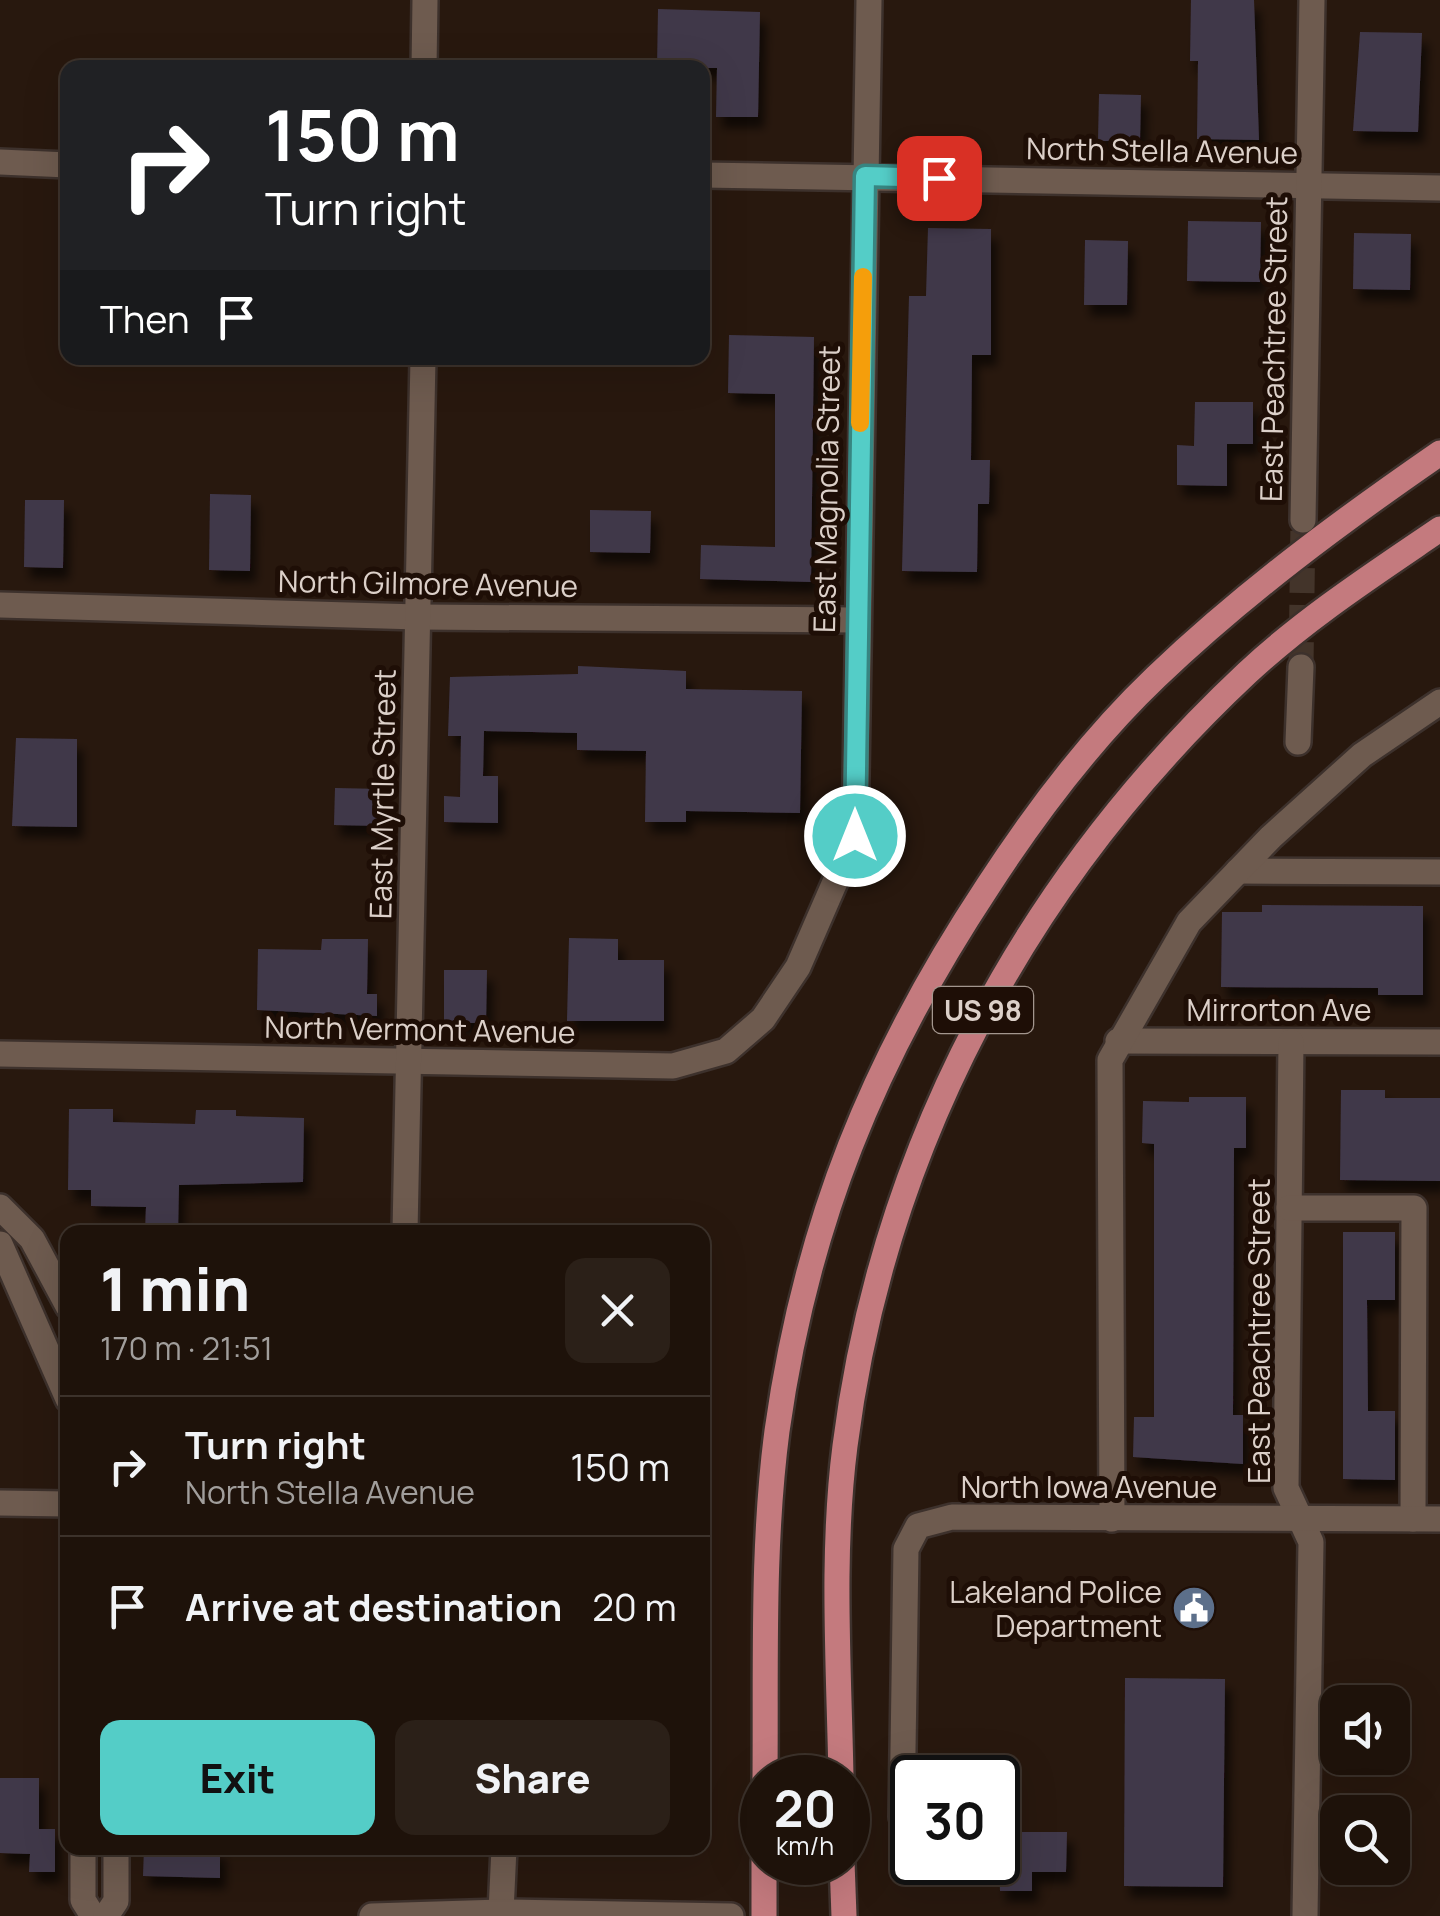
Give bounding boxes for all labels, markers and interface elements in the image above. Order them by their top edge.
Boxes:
text: 150 m [265,86,460,182]
icon: right [100,100,230,230]
street label: North Stella Avenue [1026,127,1298,173]
pin [897,136,982,221]
icon: arrive [912,151,967,206]
text: Turn right [265,177,466,239]
street label: East Peachtree Street [1250,196,1296,502]
icon: arrive [209,290,264,345]
text: Then [100,292,189,344]
street label: East Magnolia Street [803,345,849,633]
street label: North Gilmore Avenue [278,560,578,606]
street label: East Myrtle Street [359,669,405,919]
position arrow [803,784,907,888]
road number: US 98 [933,987,1033,1033]
street label: Mirrorton Ave [1186,989,1372,1030]
street label: North Vermont Avenue [264,1006,576,1052]
street label: East Peachtree Street [1238,1178,1279,1484]
text: 1 min [100,1247,250,1329]
button: close [565,1258,670,1363]
text: 170 m · 21:51 [100,1326,273,1370]
text: Turn right [185,1418,366,1470]
icon: right [100,1439,155,1494]
text: 150 m [570,1440,670,1492]
street label: North Iowa Avenue [961,1466,1217,1507]
text: North Stella Avenue [185,1470,475,1514]
place label: Lakeland Police Department [949,1571,1162,1646]
icon: arrive [100,1579,155,1634]
text: Arrive at destination [185,1580,562,1632]
text: 20 m [592,1580,677,1632]
public building icon: Lakeland Police Department [1171,1585,1217,1631]
map controls [1320,1685,1410,1885]
button: sound [1320,1685,1410,1775]
button: Exit [100,1720,375,1835]
button: Share [395,1720,670,1835]
speed limit sign: 30 [890,1755,1020,1885]
text: 20 [774,1774,836,1842]
button: search [1320,1795,1410,1885]
text: km/h [776,1828,834,1863]

